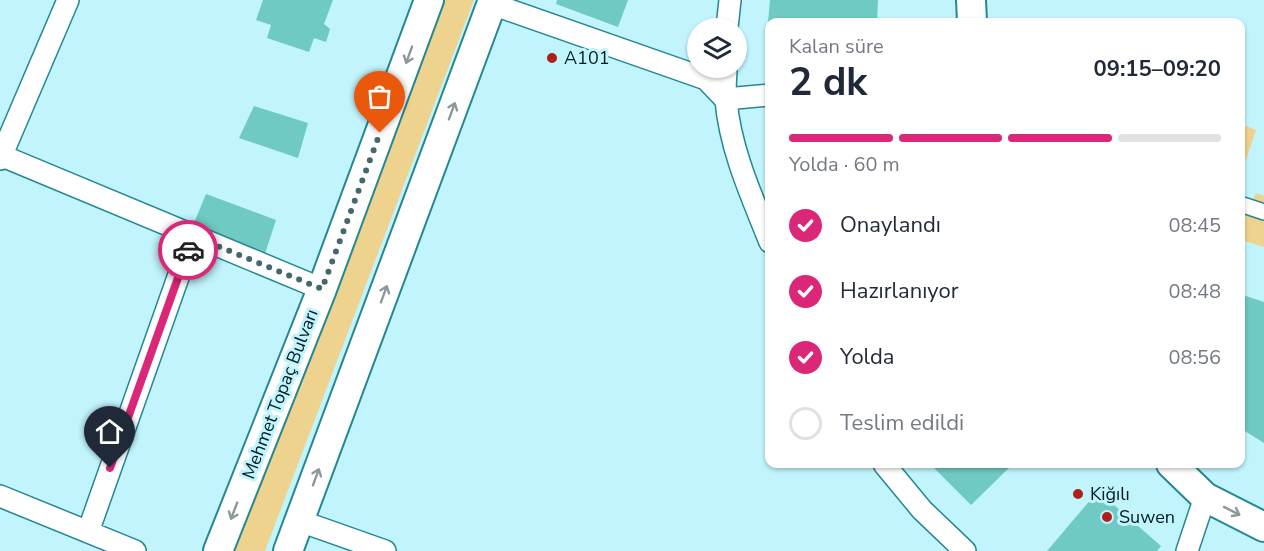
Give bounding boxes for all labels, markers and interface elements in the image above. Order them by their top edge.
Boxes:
map controls [687,18,747,78]
button: layers [687,18,747,78]
text: Kalan süre [789,33,884,60]
one-way arrow [403,45,414,64]
place label: A101 [564,46,610,70]
marker: A101 [545,51,559,65]
text: 09:15–09:20 [1093,54,1221,84]
text: 2 dk [789,56,867,109]
pin [354,71,405,133]
icon: bag [363,80,396,113]
one-way arrow [447,102,458,121]
text: Yolda · 60 m [789,151,900,178]
icon: check [789,209,822,242]
text: Onaylandı [840,210,941,240]
text: 08:45 [1168,212,1221,239]
courier [158,220,218,280]
icon: car [172,234,205,267]
icon: check [789,275,822,308]
text: Hazırlanıyor [840,276,959,306]
text: 08:48 [1168,278,1221,305]
one-way arrow [379,285,390,304]
street label: Mehmet Topaç Bulvarı [237,306,323,482]
icon: check [789,341,822,374]
text: Yolda [840,342,895,372]
text: 08:56 [1168,344,1221,371]
pin [84,406,135,468]
text: Teslim edildi [840,408,964,438]
icon: home [93,415,126,448]
one-way arrow [312,468,323,487]
place label: Kiğılı [1090,482,1130,506]
marker: Kiğılı [1071,487,1085,501]
one-way arrow [228,502,239,520]
place label: Suwen [1119,505,1175,529]
one-way arrow [1223,505,1240,517]
marker: Suwen [1100,510,1114,524]

